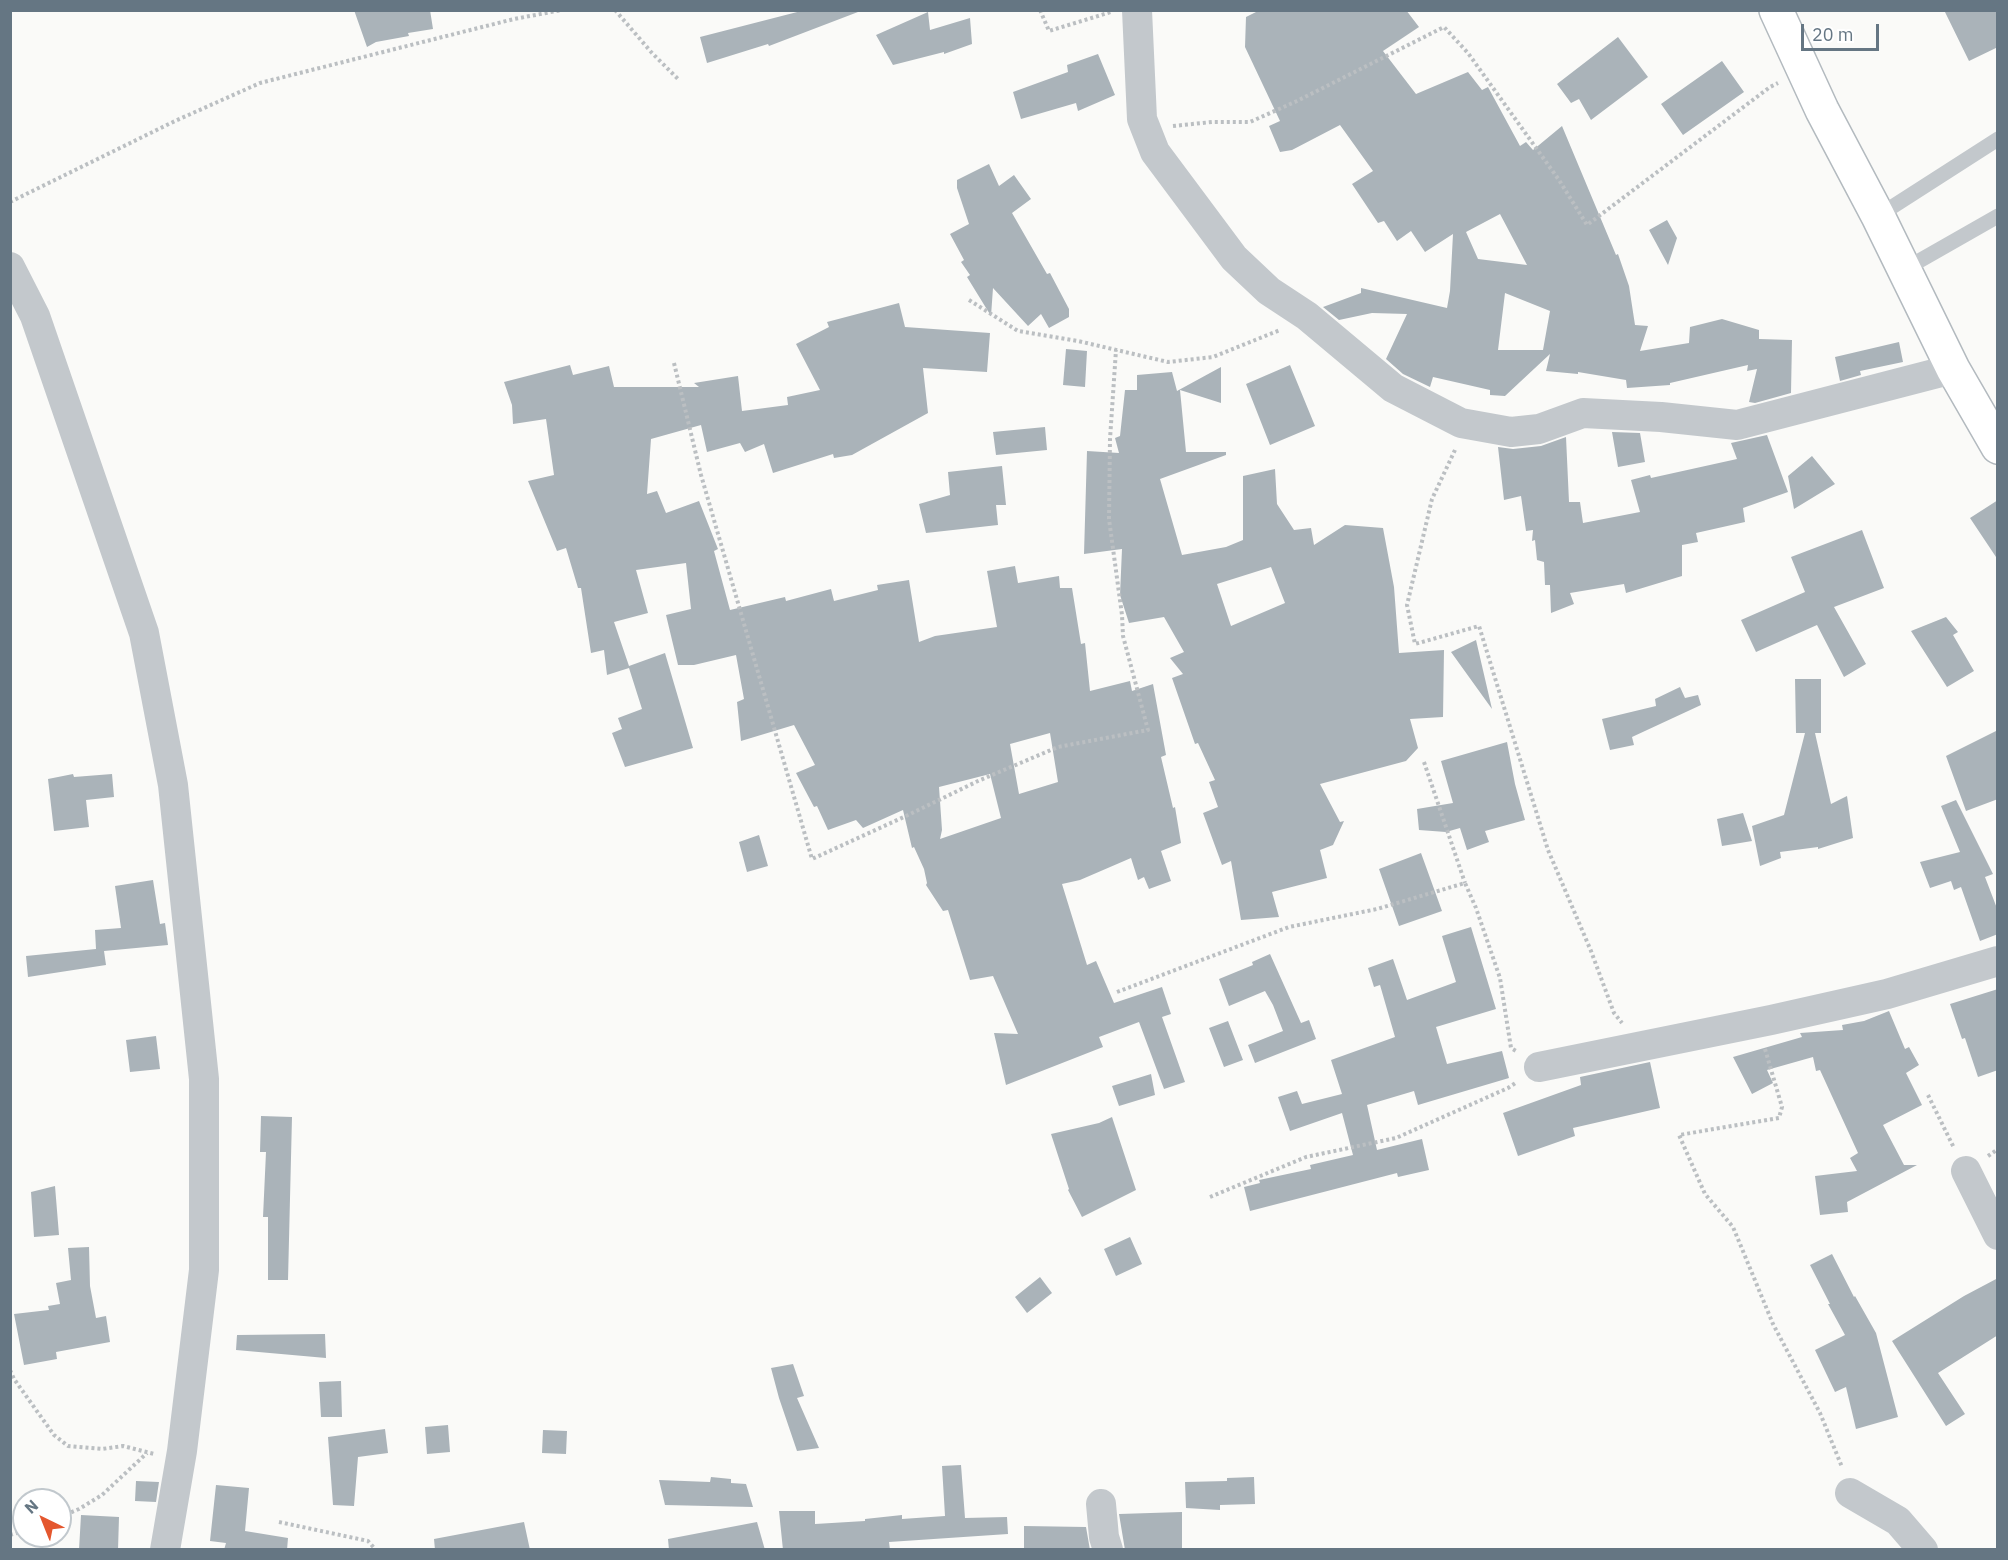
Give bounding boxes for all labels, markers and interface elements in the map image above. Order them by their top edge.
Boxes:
scale bar [1804,12,1882,50]
text: 20 m [1812,23,1854,46]
north arrow [12,1488,72,1548]
text: N [20,1495,42,1518]

